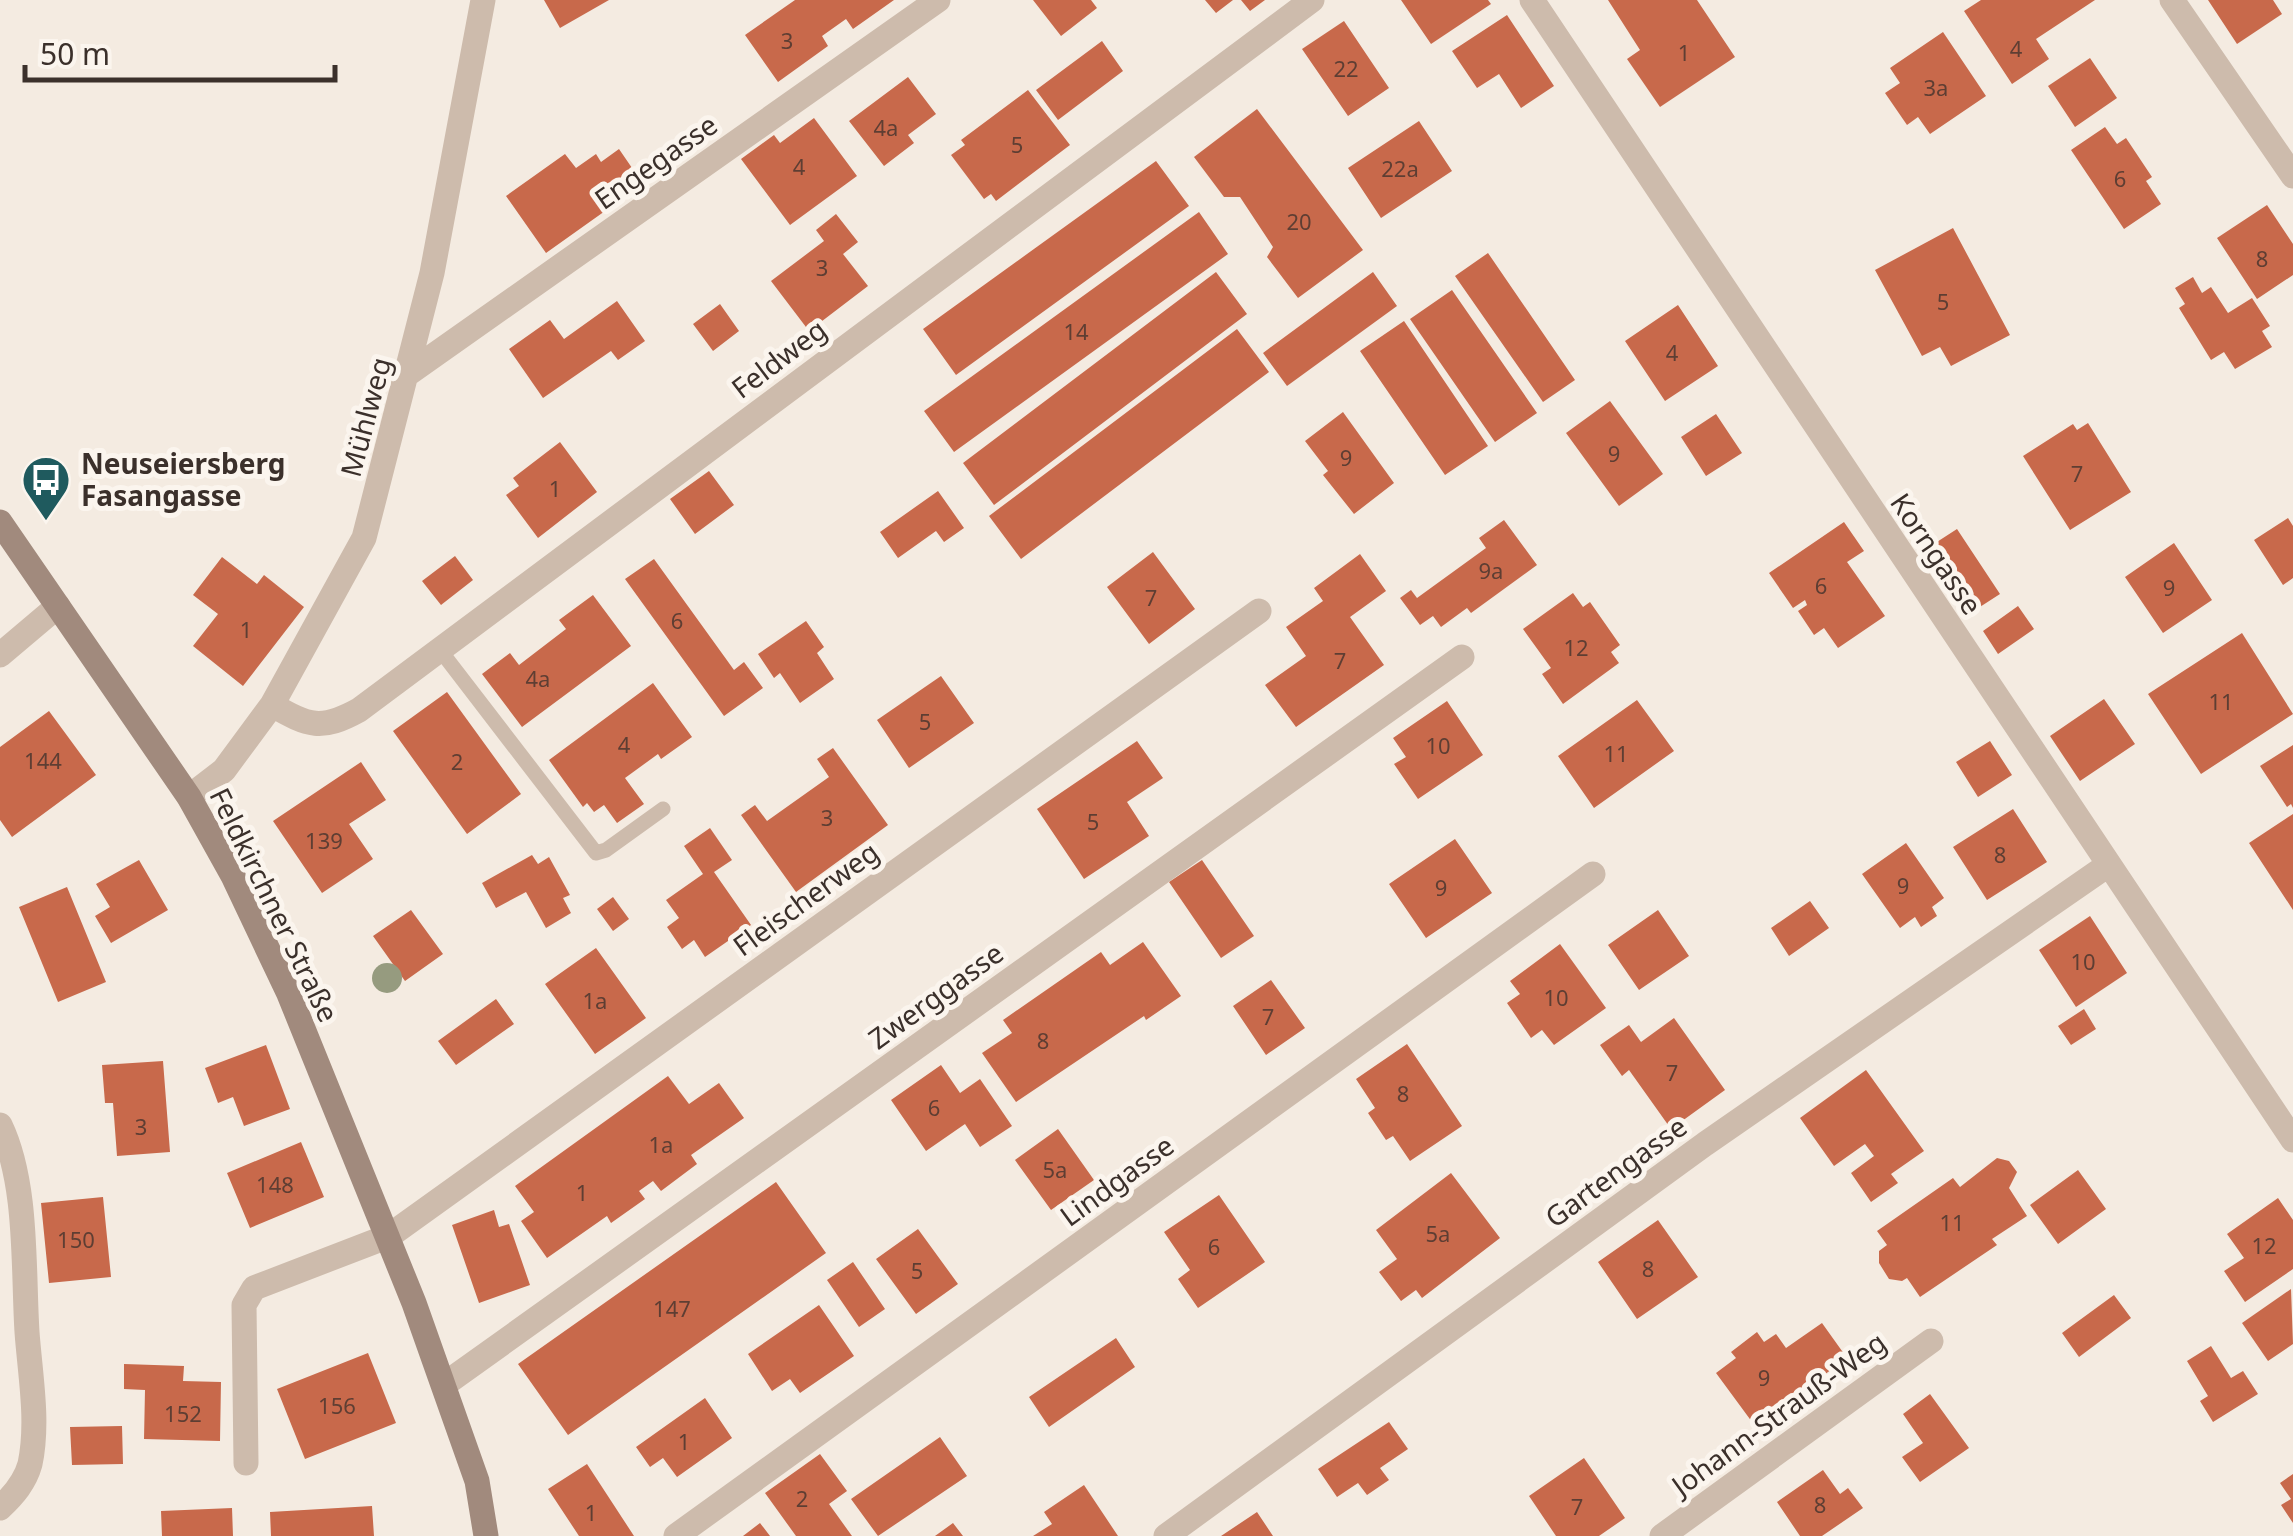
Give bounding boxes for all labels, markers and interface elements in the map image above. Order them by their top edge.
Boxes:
scale bar [25,20,335,82]
house number: 3 [781,25,793,55]
text: 50 m [40,33,110,74]
house number: 4 [2010,33,2023,63]
house number: 1 [1678,37,1690,67]
house number: 22 [1333,53,1359,83]
house number: 3a [1924,72,1948,102]
street label: Engegasse [587,105,724,217]
house number: 4a [874,112,898,142]
house number: 5 [1011,129,1023,159]
house number: 4 [793,151,806,181]
house number: 22a [1381,153,1419,183]
house number: 6 [2114,163,2126,193]
house number: 20 [1286,206,1312,236]
house number: 8 [2256,243,2268,273]
house number: 3 [816,252,828,282]
house number: 5 [1937,286,1949,316]
street label: Feldweg [723,310,834,406]
house number: 14 [1063,316,1089,346]
house number: 4 [1666,337,1679,367]
street label: Mühlweg [331,353,399,481]
house number: 9 [1608,438,1620,468]
house number: 9 [1340,442,1352,472]
place label: Neuseiersberg Fasangasse [81,444,285,514]
bus stop icon: Neuseiersberg Fasangasse [20,454,72,522]
house number: 7 [2071,458,2083,488]
house number: 1 [549,473,561,503]
street label: Korngasse [1882,485,1991,622]
house number: 9a [1479,555,1503,585]
house number: 6 [1815,570,1827,600]
house number: 9 [2163,572,2175,602]
house number: 7 [1145,582,1157,612]
house number: 6 [671,605,683,635]
house number: 1 [240,614,252,644]
house number: 12 [1563,632,1589,662]
house number: 7 [1334,645,1346,675]
house number: 4a [526,663,550,693]
house number: 11 [2208,686,2234,716]
house number: 5 [919,706,931,736]
house number: 4 [618,729,631,759]
house number: 10 [1425,730,1451,760]
house number: 11 [1603,738,1629,768]
house number: 144 [24,745,62,775]
house number: 2 [451,746,463,776]
street label: Feldkirchner Straße [202,781,348,1028]
house number: 3 [821,802,833,832]
house number: 5 [1087,806,1099,836]
house number: 139 [305,825,343,855]
street label: Fleischerweg [725,832,886,964]
house number: 8 [1994,839,2006,869]
house number: 9 [1897,870,1909,900]
house number: 9 [1435,872,1447,902]
street label: Zwerggasse [860,933,1010,1057]
house number: 10 [2070,946,2096,976]
house number: 10 [1543,982,1569,1012]
house number: 1a [583,985,607,1015]
house number: 7 [1262,1001,1274,1031]
house number: 8 [1037,1025,1049,1055]
house number: 7 [1666,1057,1678,1087]
house number: 8 [1397,1078,1409,1108]
house number: 6 [928,1092,940,1122]
street label: Gartengasse [1537,1107,1694,1235]
house number: 3 [135,1111,147,1141]
street label: Lindgasse [1052,1126,1181,1234]
house number: 1a [649,1129,673,1159]
house number: 5a [1043,1154,1067,1184]
house number: 148 [256,1169,294,1199]
house number: 1 [576,1177,588,1207]
house number: 11 [1939,1207,1965,1237]
house number: 5a [1426,1218,1450,1248]
house number: 150 [57,1224,95,1254]
house number: 12 [2251,1230,2277,1260]
house number: 6 [1208,1231,1220,1261]
house number: 8 [1642,1253,1654,1283]
house number: 5 [911,1255,923,1285]
house number: 147 [653,1293,691,1323]
street label: Johann-Strauß-Weg [1661,1323,1893,1506]
house number: 9 [1758,1362,1770,1392]
house number: 156 [318,1390,356,1420]
house number: 152 [164,1398,202,1428]
house number: 1 [678,1426,690,1456]
house number: 2 [796,1483,808,1513]
house number: 8 [1814,1489,1826,1519]
house number: 7 [1571,1491,1583,1521]
house number: 1 [585,1497,597,1527]

